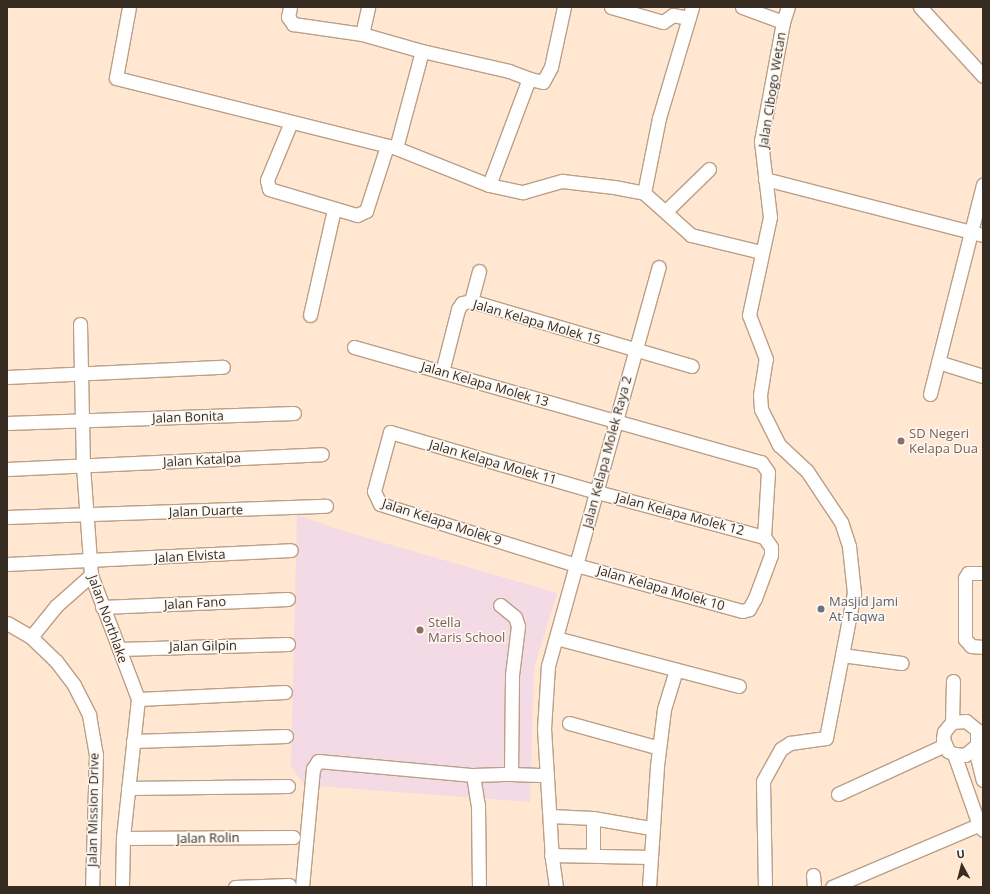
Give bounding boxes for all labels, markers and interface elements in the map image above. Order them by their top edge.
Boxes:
street label: Jalan Cibogo Wetan [755,31,789,149]
street label: Jalan Kelapa Molek 15 [471,296,603,348]
street label: Jalan Kelapa Molek 13 [419,358,551,410]
street label: Jalan Kelapa Molek Raya 2 [579,374,635,530]
street label: Jalan Bonita [152,408,224,426]
place label: SD Negeri Kelapa Dua [909,426,978,457]
street label: Jalan Kelapa Molek 11 [427,436,559,488]
marker: SD Negeri Kelapa Dua [896,436,906,446]
street label: Jalan Katalpa [163,450,241,470]
street label: Jalan Kelapa Molek 12 [614,489,746,539]
street label: Jalan Kelapa Molek 9 [380,495,504,549]
street label: Jalan Duarte [169,502,243,520]
street label: Jalan Elvista [154,546,226,566]
street label: Jalan Kelapa Molek 10 [595,562,727,614]
street label: Jalan Northlake [85,573,131,665]
street label: Jalan Fano [163,594,227,612]
place label: Masjid Jami At Taqwa [829,594,898,625]
marker: Masjid Jami At Taqwa [816,604,826,614]
place label: Stella Maris School [428,615,505,646]
marker: Stella Maris School [415,625,425,635]
street label: Jalan Gilpin [169,638,237,654]
street label: Jalan Mission Drive [84,753,102,867]
street label: Jalan Rolin [176,830,240,846]
north arrow [942,846,982,886]
text: U [955,846,966,862]

